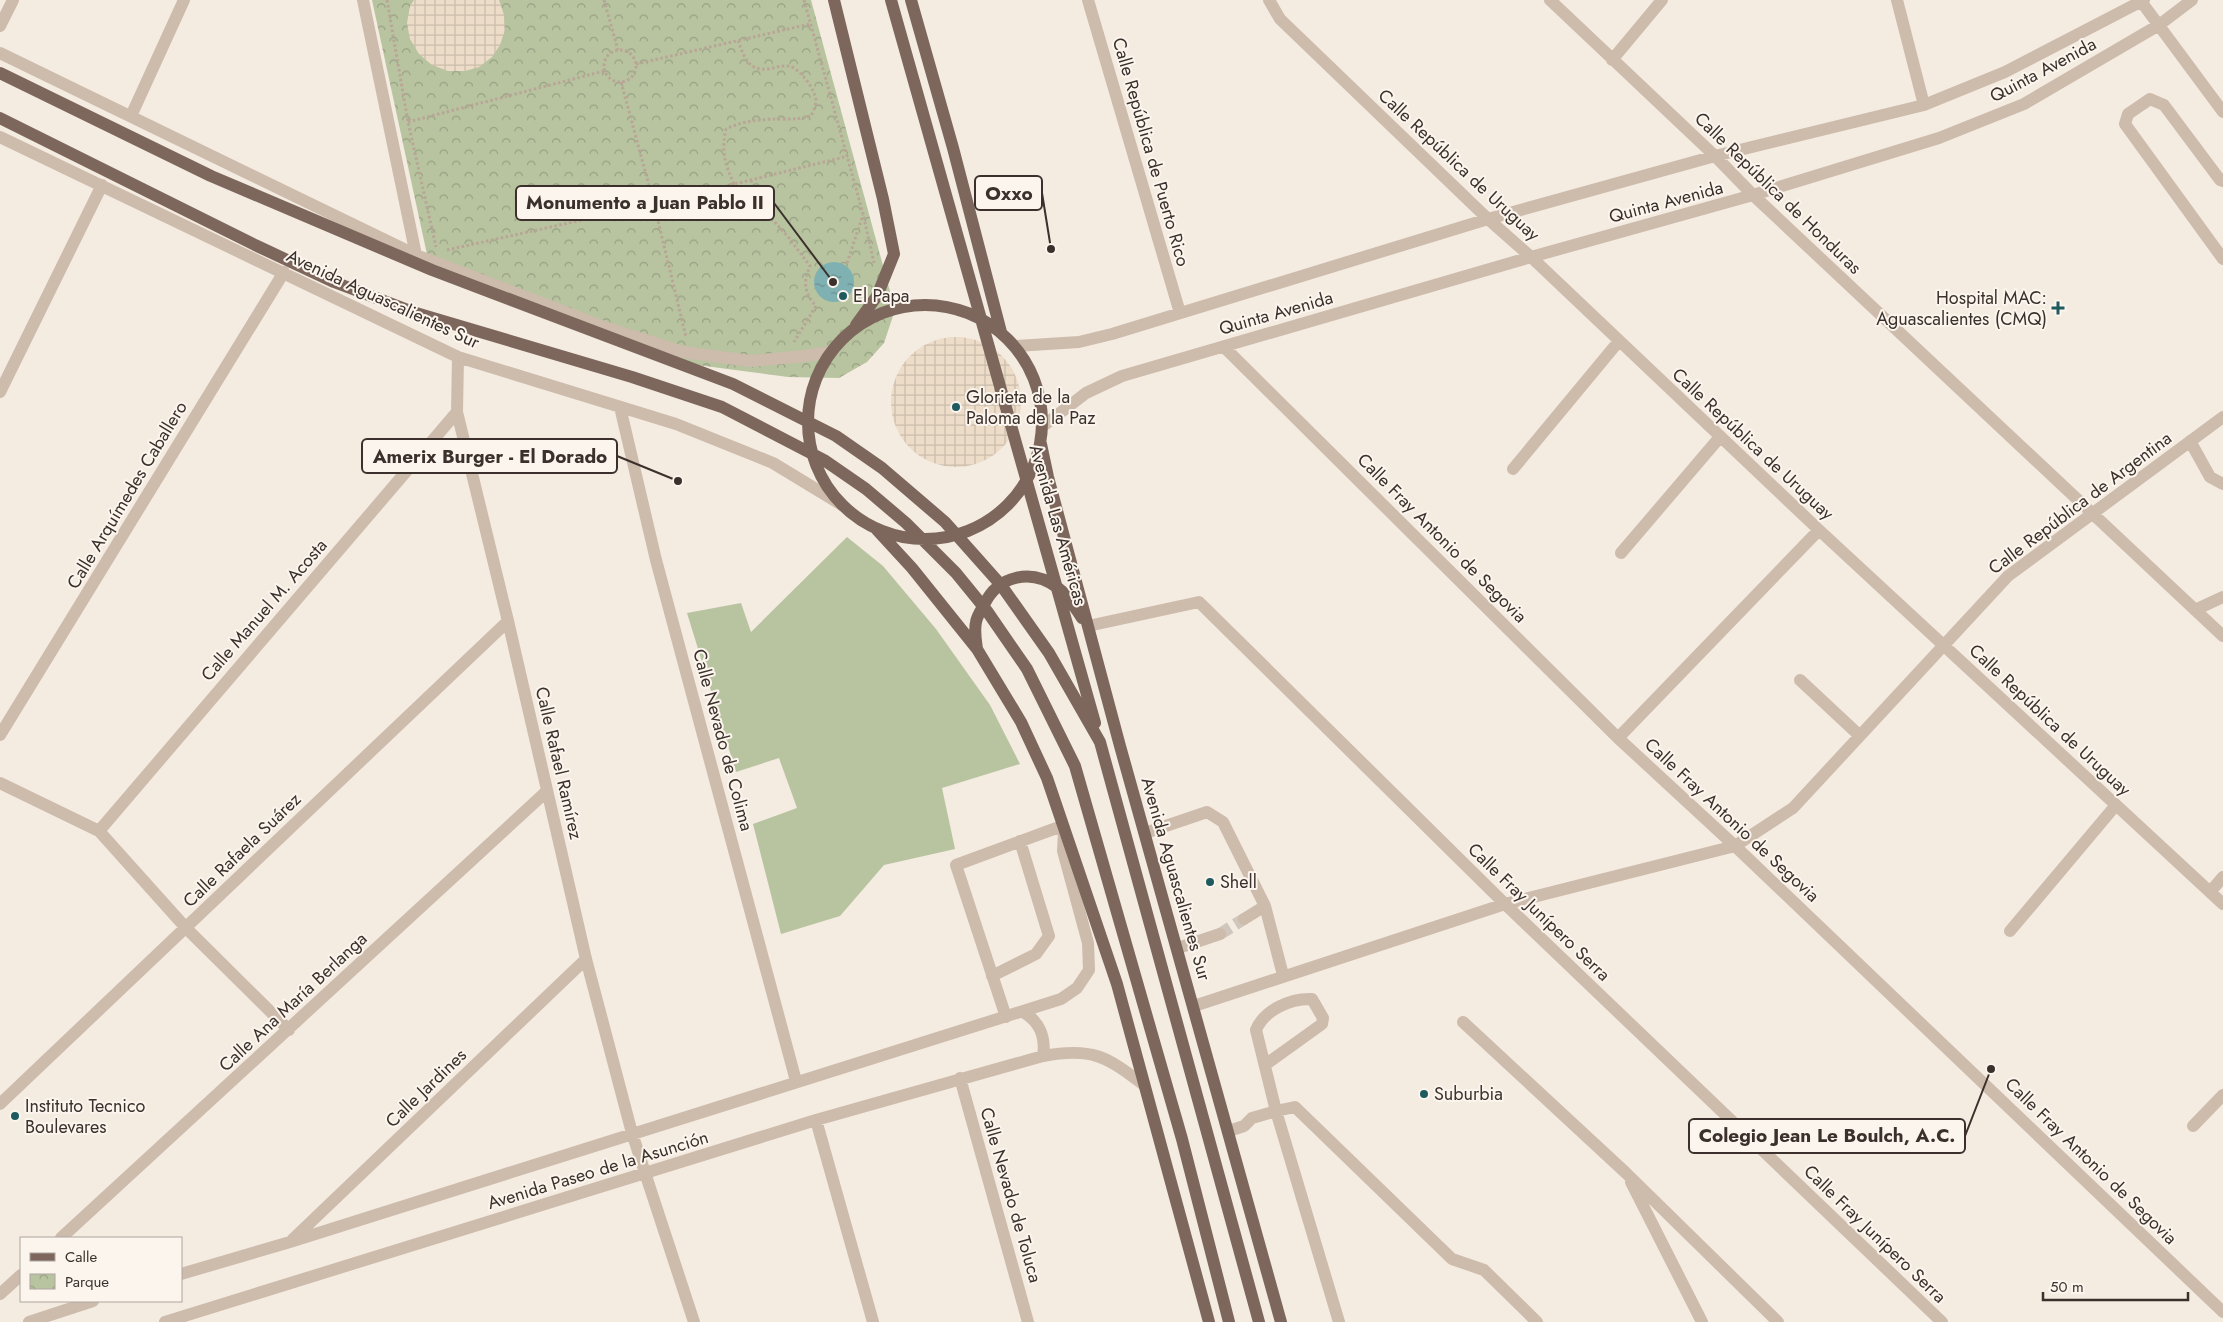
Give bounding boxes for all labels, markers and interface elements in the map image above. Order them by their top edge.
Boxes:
street label: Quinta Avenida [1985,31,2101,109]
street label: Calle República de Puerto Rico [1106,35,1196,270]
street label: Calle República de Uruguay [1372,83,1546,247]
street label: Calle República de Honduras [1689,106,1867,280]
street label: Quinta Avenida [1606,174,1726,230]
callout: Oxxo [975,176,1042,210]
text: Oxxo [985,180,1033,207]
callout: Monumento a Juan Pablo II [516,186,774,220]
text: Monumento a Juan Pablo II [526,189,764,216]
street label: Avenida Aguascalientes Sur [282,243,485,356]
place label: El Papa [853,283,909,309]
street label: Quinta Avenida [1216,284,1336,342]
place label: Hospital MAC: Aguascalientes (CMQ) [1876,285,2047,332]
marker: El Papa [837,290,849,302]
marker: Hospital MAC: Aguascalientes (CMQ) [2051,301,2065,315]
street label: Calle República de Uruguay [1666,362,1840,526]
place label: Glorieta de la Paloma de la Paz [966,384,1096,431]
street label: Calle Arquímedes Caballero [61,396,194,594]
marker: Glorieta de la Paloma de la Paz [950,401,962,413]
street label: Calle República de Argentina [1983,425,2177,581]
callout: Amerix Burger - El Dorado [362,439,617,473]
street label: Avenida Las Américas [1023,441,1093,609]
text: Amerix Burger - El Dorado [372,443,607,470]
street label: Calle Fray Antonio de Segovia [1351,447,1533,629]
street label: Calle Manuel M. Acosta [195,533,333,687]
street label: Calle República de Uruguay [1963,638,2137,802]
street label: Calle Nevado de Colima [686,646,760,834]
street label: Calle Rafael Ramírez [529,684,589,843]
street label: Calle Fray Antonio de Segovia [1639,732,1825,908]
street label: Avenida Aguascalientes Sur [1135,774,1218,984]
street label: Calle Rafaela Suárez [177,786,307,913]
street label: Calle Fray Junípero Serra [1462,837,1616,987]
place label: Shell [1220,869,1257,895]
marker: Shell [1204,876,1216,888]
street label: Calle Ana María Berlanga [213,926,373,1078]
street label: Calle Jardines [380,1043,472,1133]
street label: Calle Fray Antonio de Segovia [1999,1072,2183,1250]
place label: Suburbia [1434,1081,1503,1107]
marker: Suburbia [1418,1088,1430,1100]
place label: Instituto Tecnico Boulevares [25,1093,146,1140]
street label: Calle Nevado de Toluca [974,1104,1048,1286]
marker: Instituto Tecnico Boulevares [9,1110,21,1122]
callout: Colegio Jean Le Boulch, A.C. [1689,1119,1965,1153]
text: Colegio Jean Le Boulch, A.C. [1699,1122,1955,1149]
street label: Avenida Paseo de la Asunción [484,1124,712,1216]
street label: Calle Fray Junípero Serra [1798,1159,1952,1309]
legend [20,1237,182,1302]
text: Calle [65,1246,97,1268]
scale bar [2043,1270,2188,1302]
text: Parque [65,1271,109,1293]
text: 50 m [2050,1276,2084,1298]

